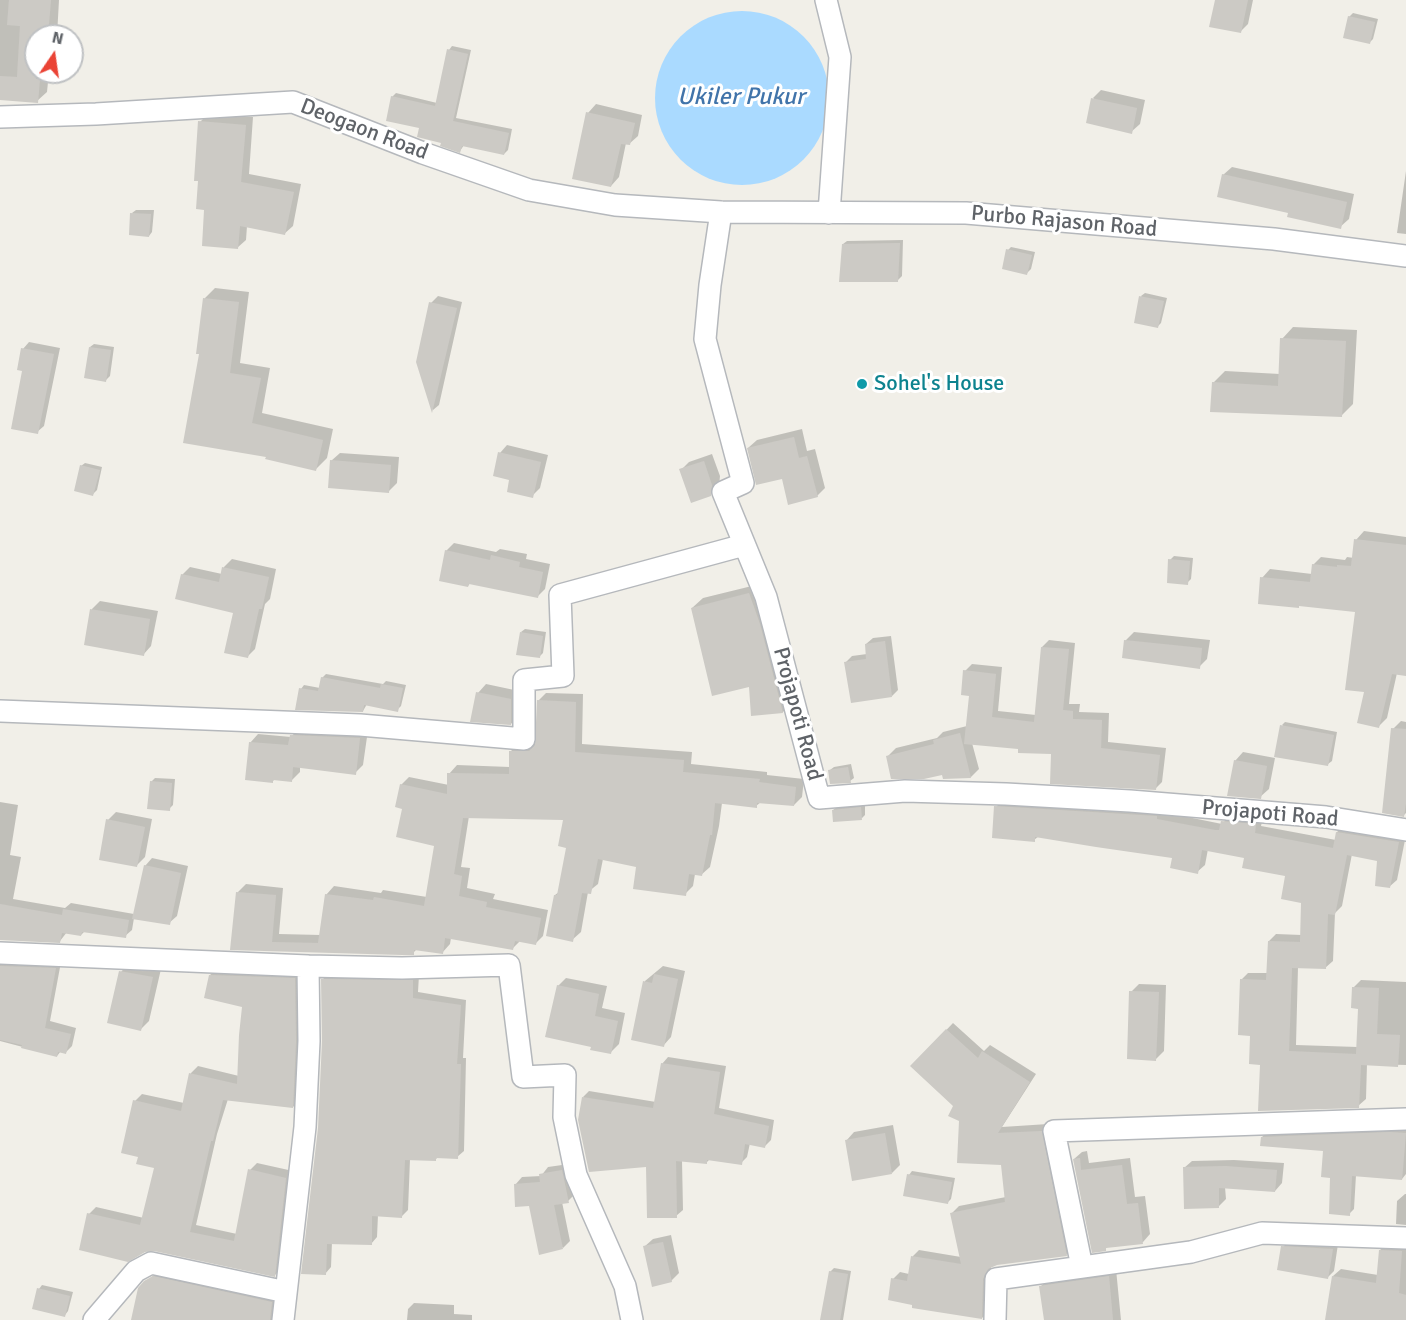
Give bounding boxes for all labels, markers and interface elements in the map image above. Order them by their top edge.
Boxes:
north arrow [24,24,84,84]
text: N [50,27,65,49]
water label: Ukiler Pukur [677,84,805,112]
street label: Deogaon Road [296,94,432,166]
street label: Purbo Rajason Road [970,201,1158,243]
place label: Sohel's House [874,371,1004,397]
marker: Sohel's House [855,377,869,391]
street label: Projapoti Road [766,644,828,784]
street label: Projapoti Road [1201,795,1339,833]

